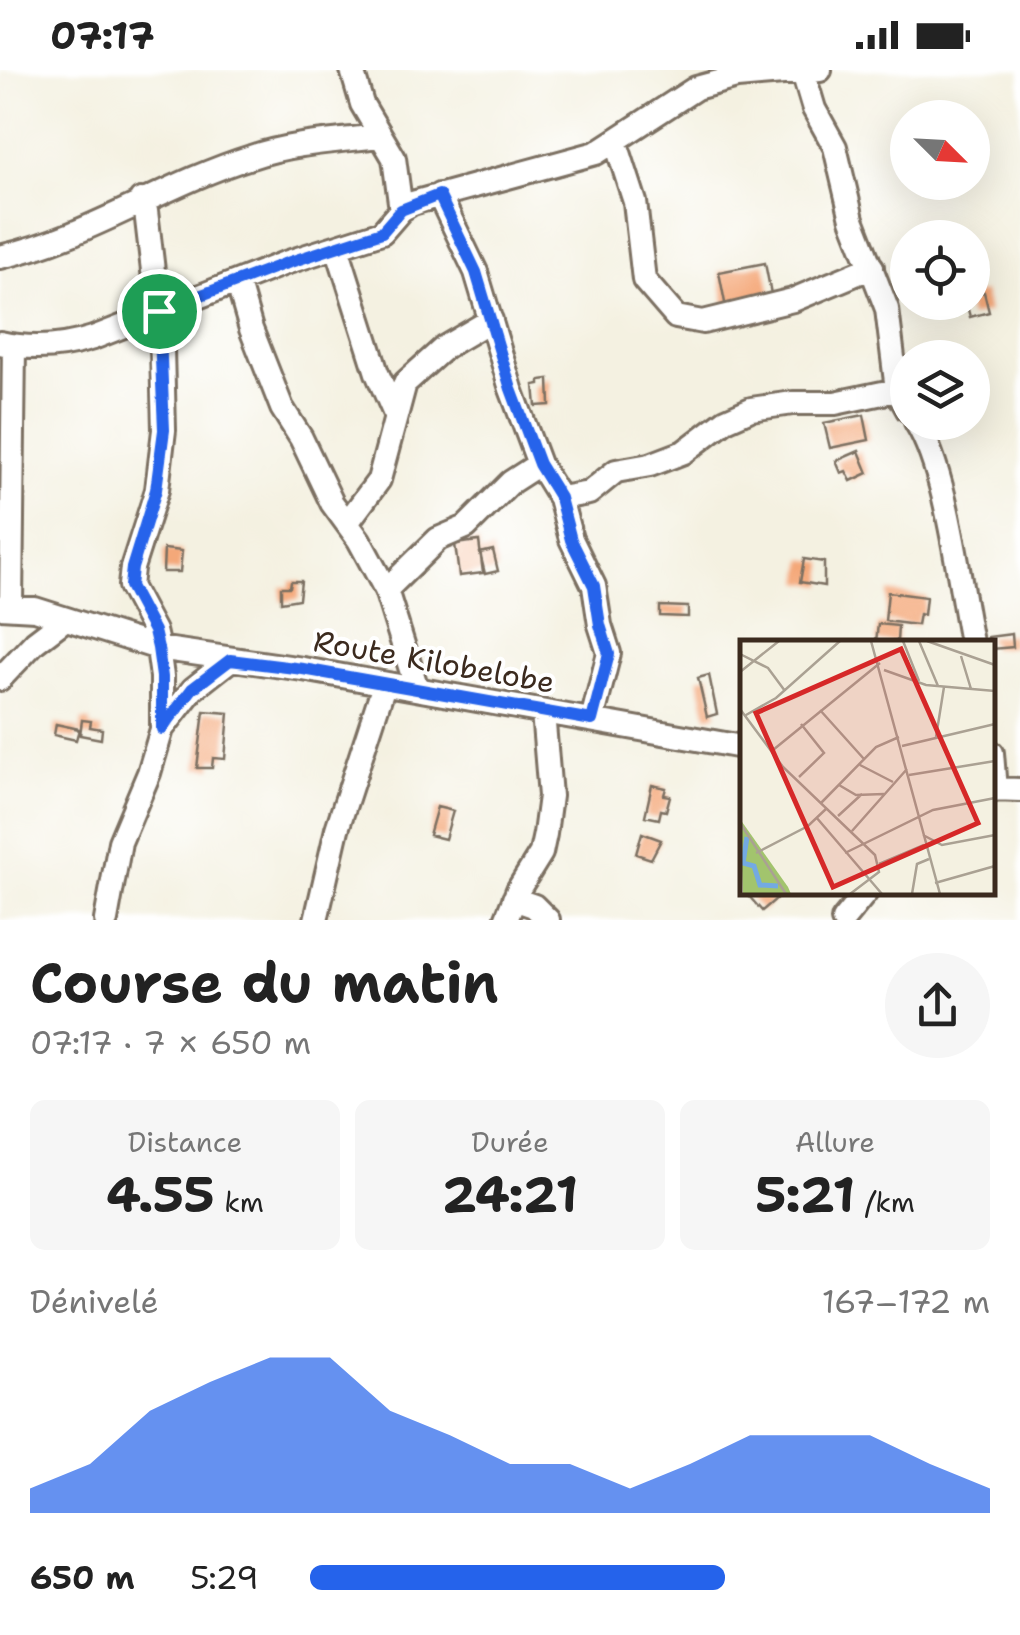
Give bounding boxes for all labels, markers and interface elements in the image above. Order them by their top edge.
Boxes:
text: 07:17 [50,10,155,61]
north arrow [890,100,990,200]
map controls [890,100,990,440]
button: locate [890,220,990,320]
pin [117,269,202,354]
icon: arrive [132,284,187,339]
button: layers [890,340,990,440]
street label: Route Kilobelobe [310,620,558,703]
inset map [740,640,995,895]
text: Course du matin [30,946,499,1020]
button: share [885,953,990,1058]
text: 07:17 · 7 × 650 m [30,1021,311,1064]
text: Distance [128,1123,242,1161]
text: Durée [471,1123,549,1161]
text: Allure [795,1123,875,1161]
text: 4.55 [106,1161,215,1228]
text: 24:21 [442,1161,578,1228]
text: 5:21 [755,1161,855,1228]
text: km [215,1183,264,1221]
text: /km [855,1183,915,1221]
text: Dénivelé [30,1280,159,1323]
text: 167–172 m [822,1280,990,1323]
text: 650 m [30,1556,135,1599]
text: 5:29 [190,1556,259,1599]

